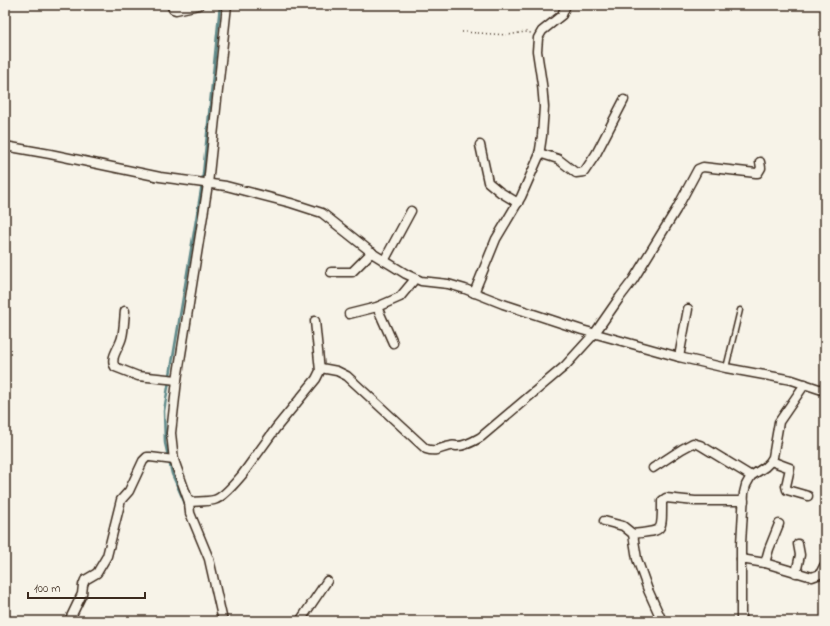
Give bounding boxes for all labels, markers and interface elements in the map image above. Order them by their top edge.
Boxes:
scale bar [28,574,145,600]
text: 100 m [34,580,61,598]

